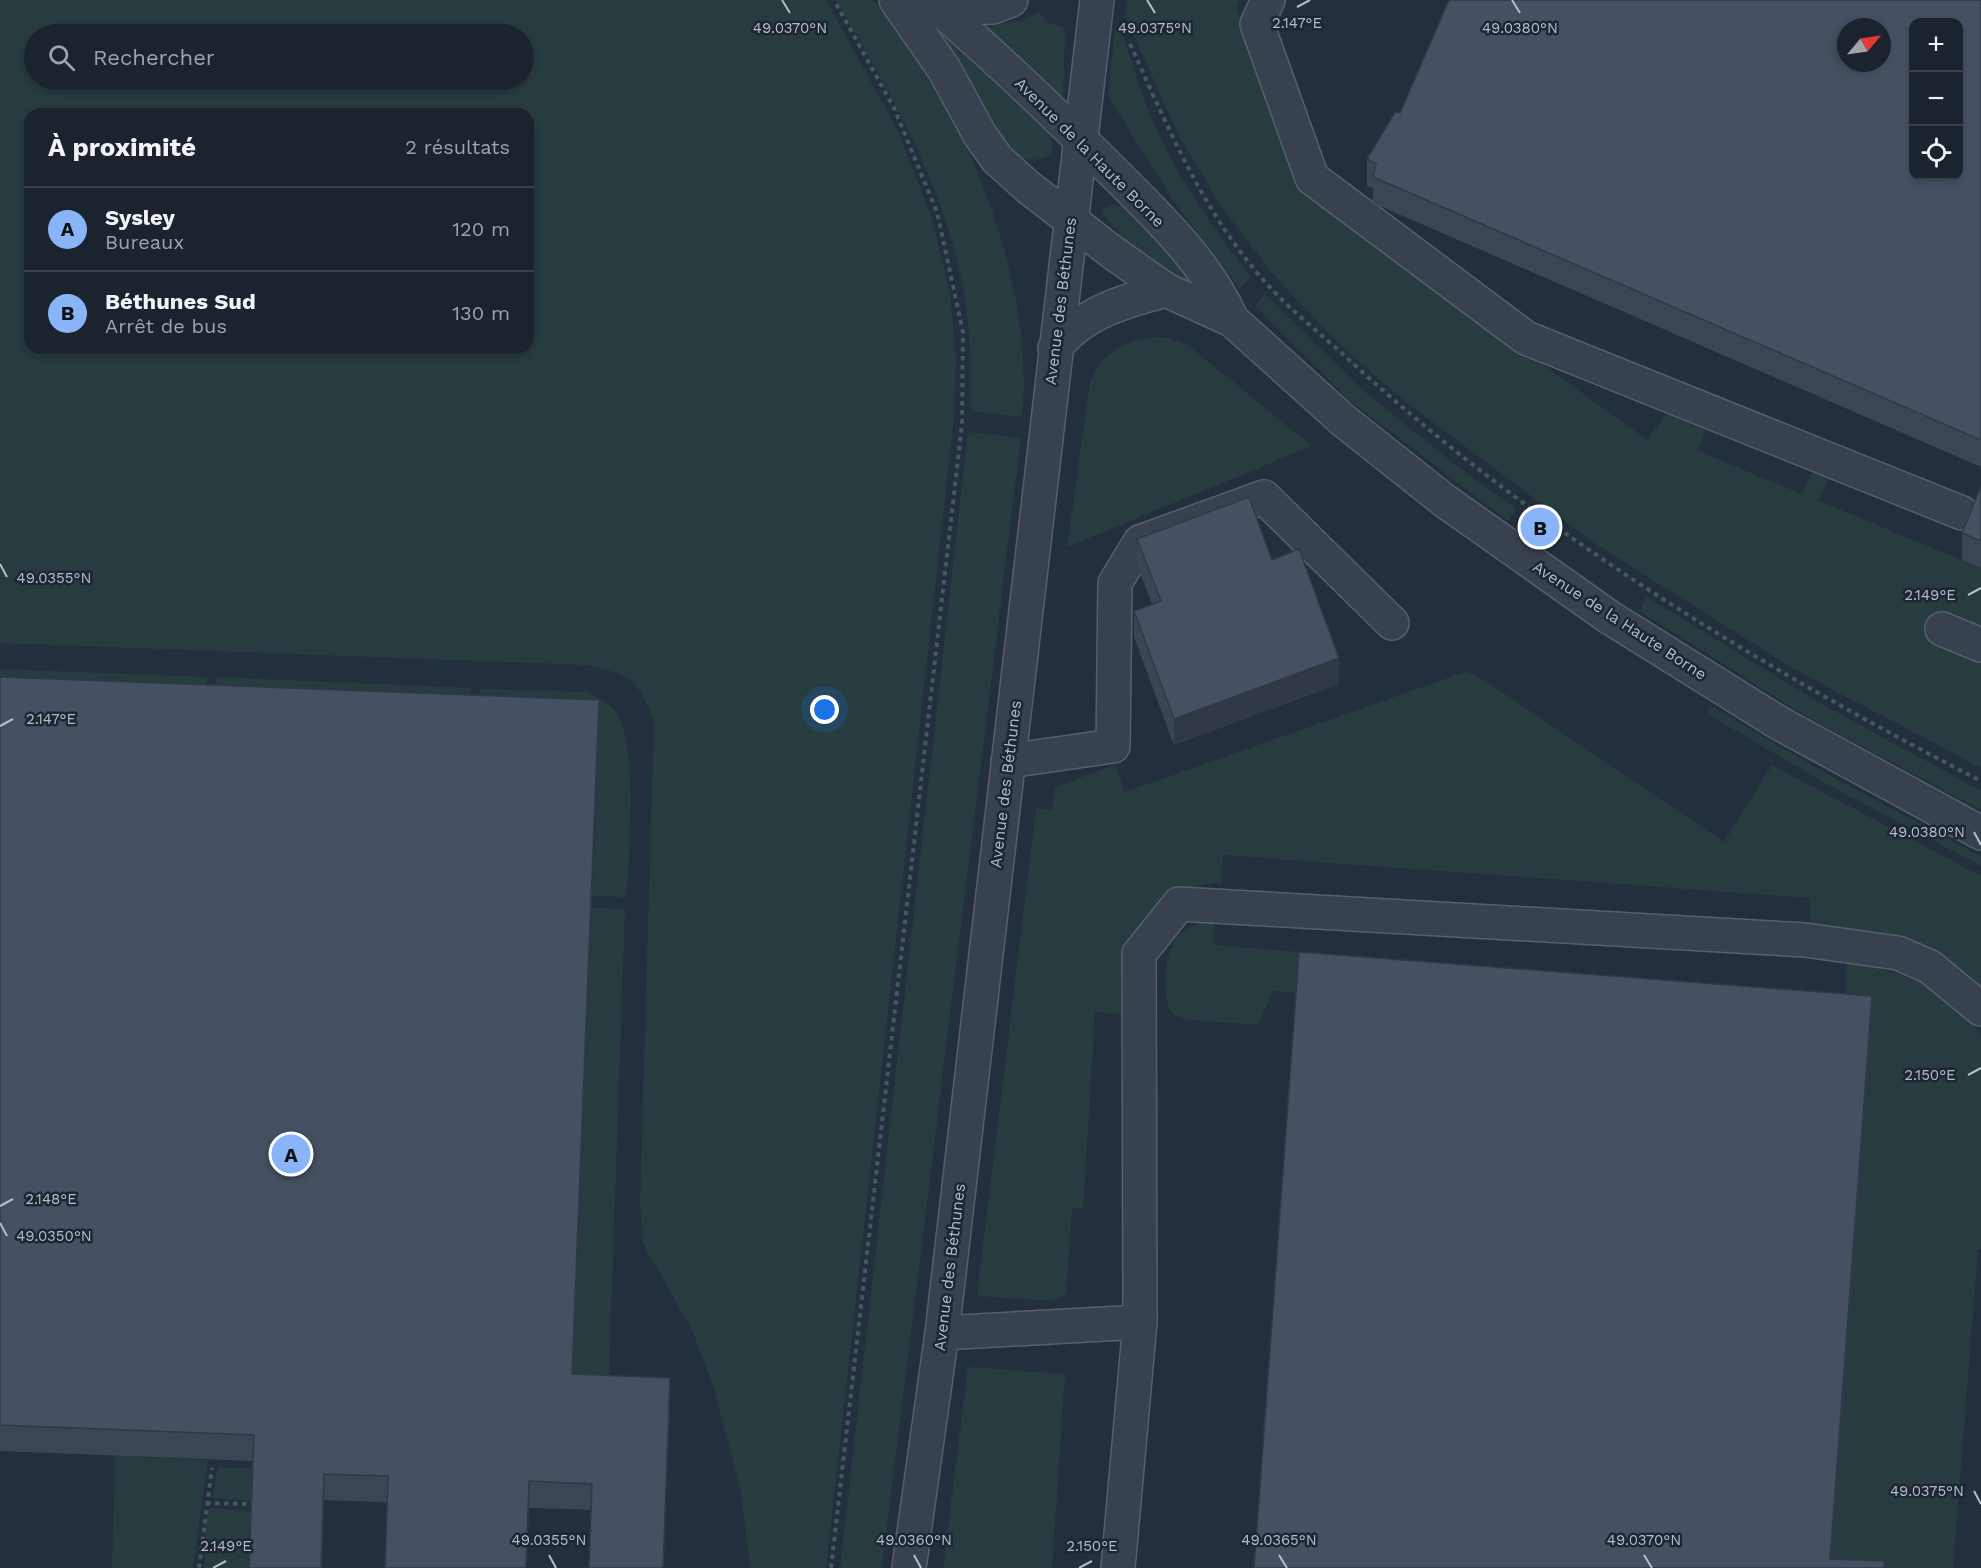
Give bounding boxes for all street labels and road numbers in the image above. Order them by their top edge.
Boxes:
street label: Avenue de la Haute Borne [1011,74,1168,231]
street label: Avenue des Béthunes [1041,216,1080,386]
street label: Avenue de la Haute Borne [1529,557,1710,684]
street label: Avenue des Béthunes [986,699,1025,869]
street label: Avenue des Béthunes [930,1182,969,1352]

